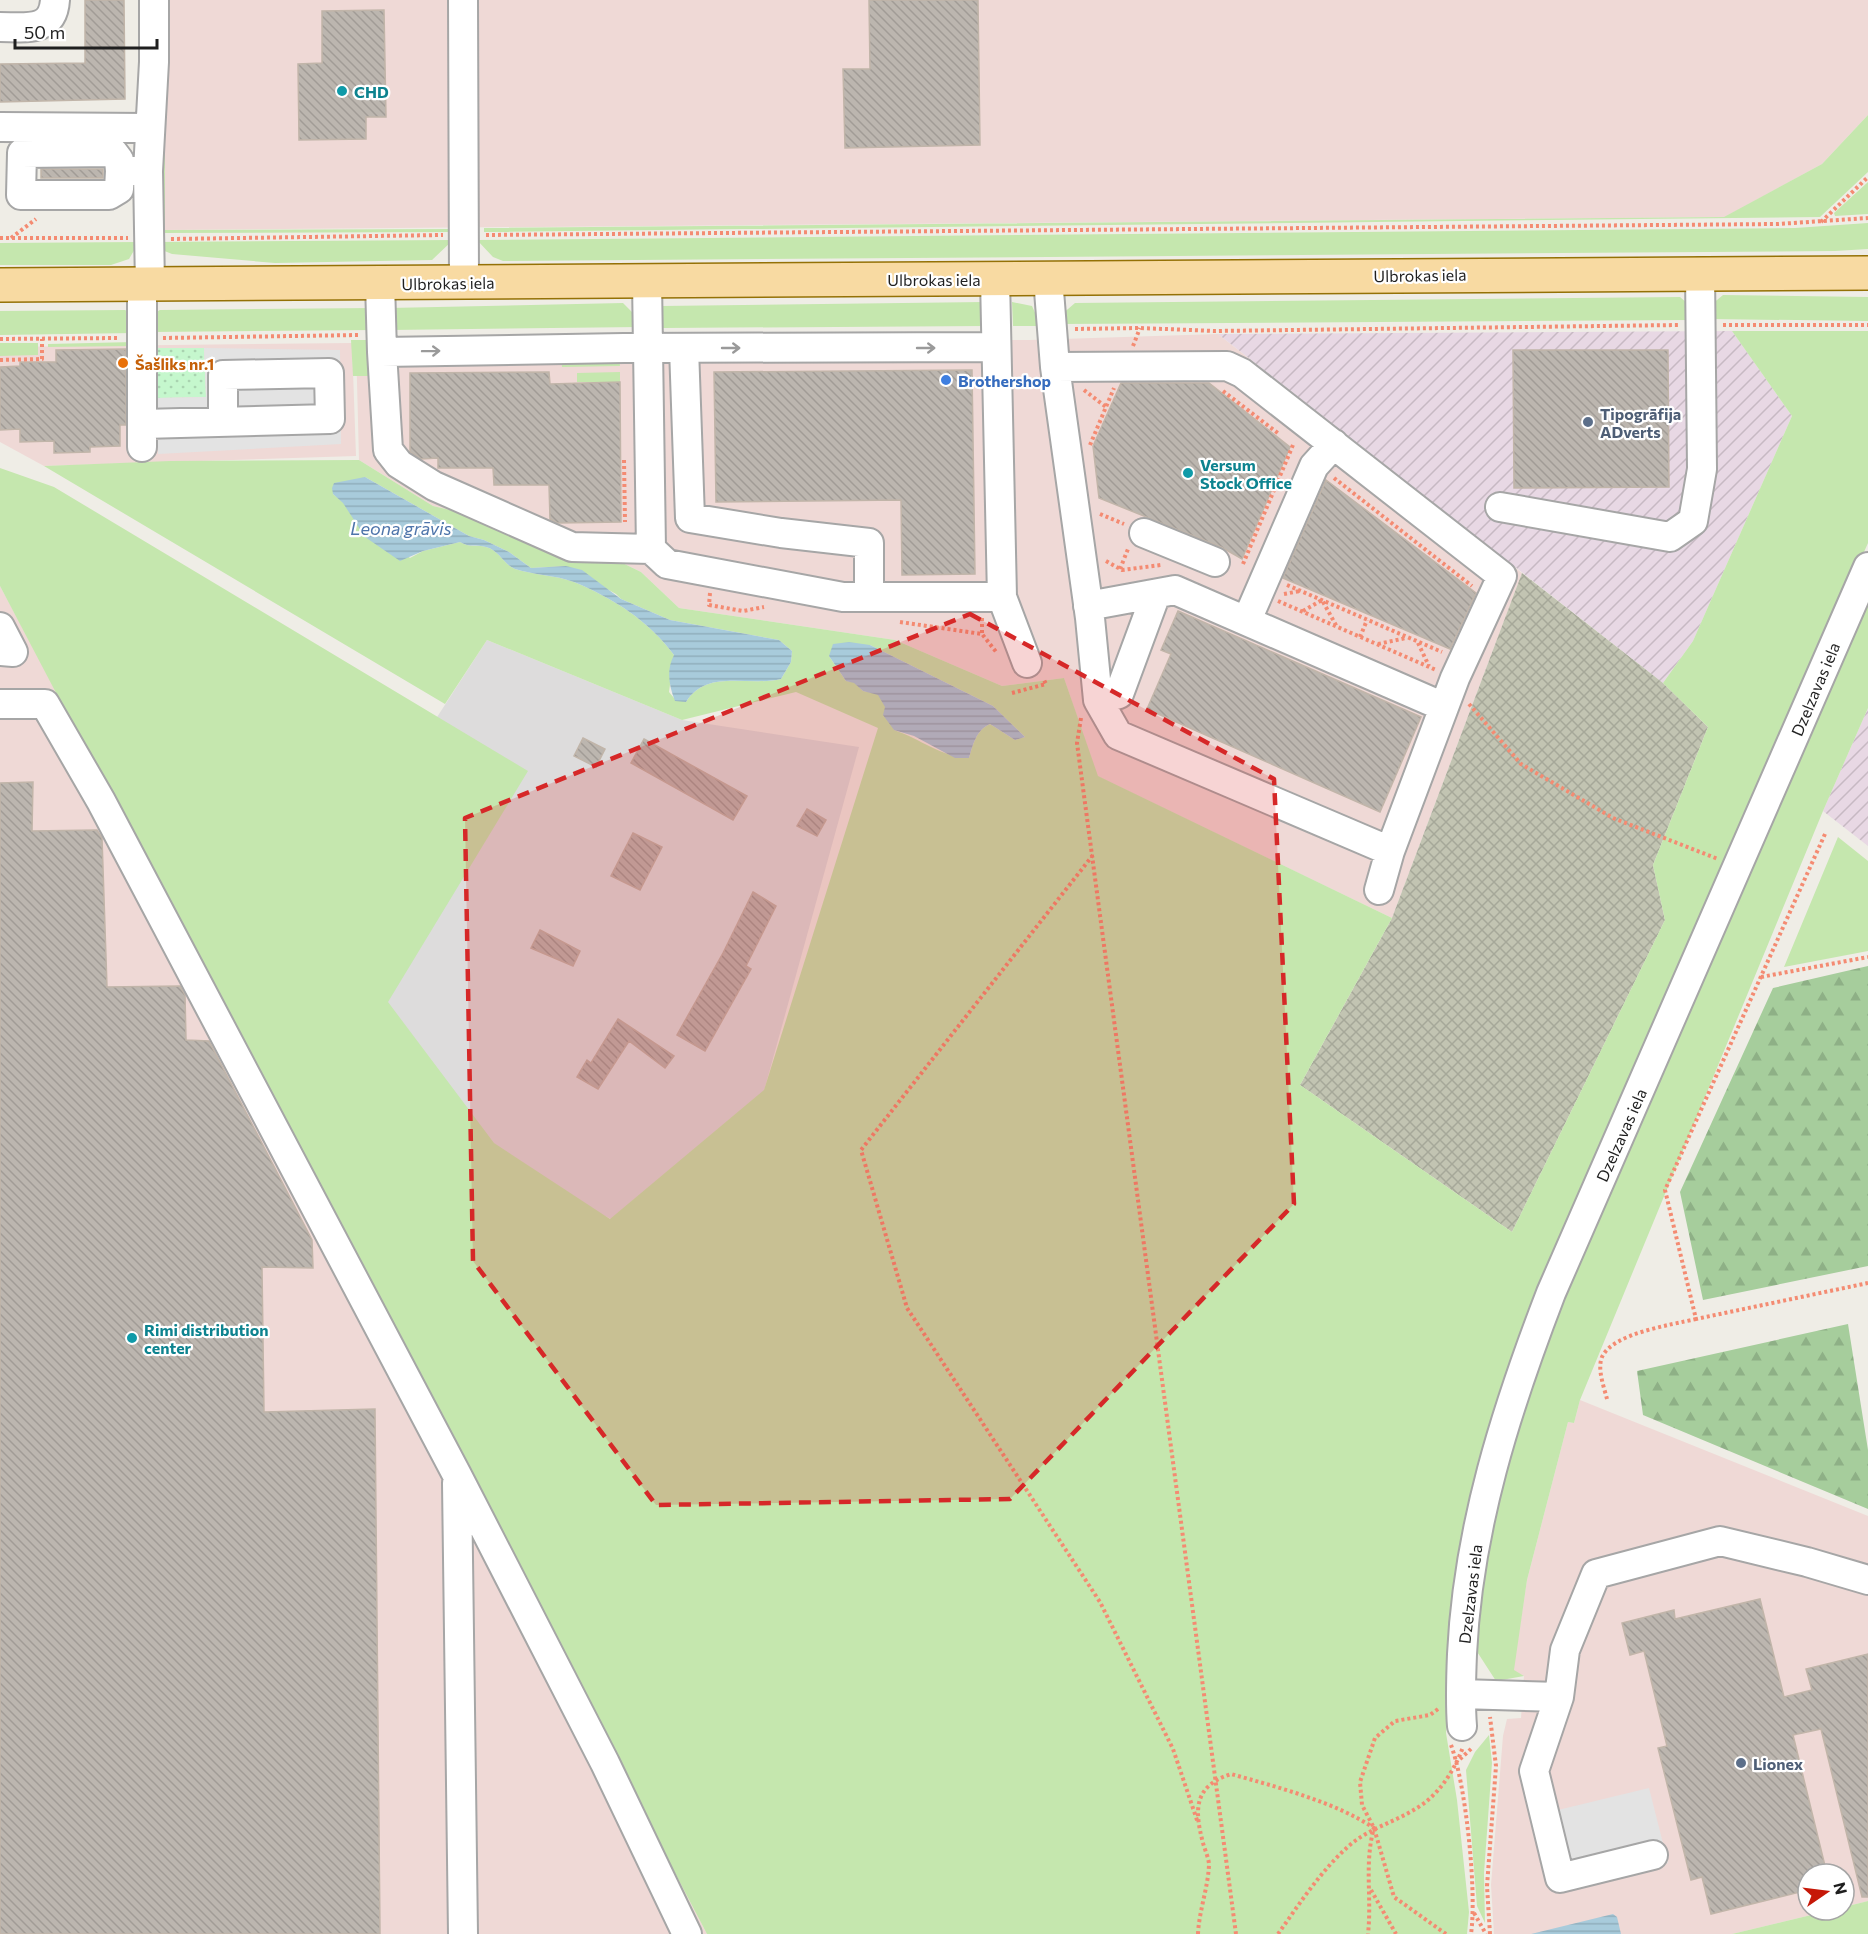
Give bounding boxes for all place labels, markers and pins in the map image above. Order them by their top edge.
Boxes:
place label: CHD [354,82,389,101]
marker: CHD [335,84,349,98]
place label: Šašliks nr.1 [135,354,214,373]
marker: Šašliks nr.1 [116,356,130,370]
place label: Brothershop [958,371,1051,390]
marker: Brothershop [939,373,953,387]
place label: Tipogrāfija ADverts [1600,404,1681,441]
marker: Tipogrāfija ADverts [1581,415,1595,429]
place label: Versum Stock Office [1200,455,1292,492]
marker: Versum Stock Office [1181,466,1195,480]
place label: Rimi distribution center [144,1320,269,1357]
marker: Rimi distribution center [125,1331,139,1345]
place label: Lionex [1753,1754,1803,1773]
marker: Lionex [1734,1756,1748,1770]

